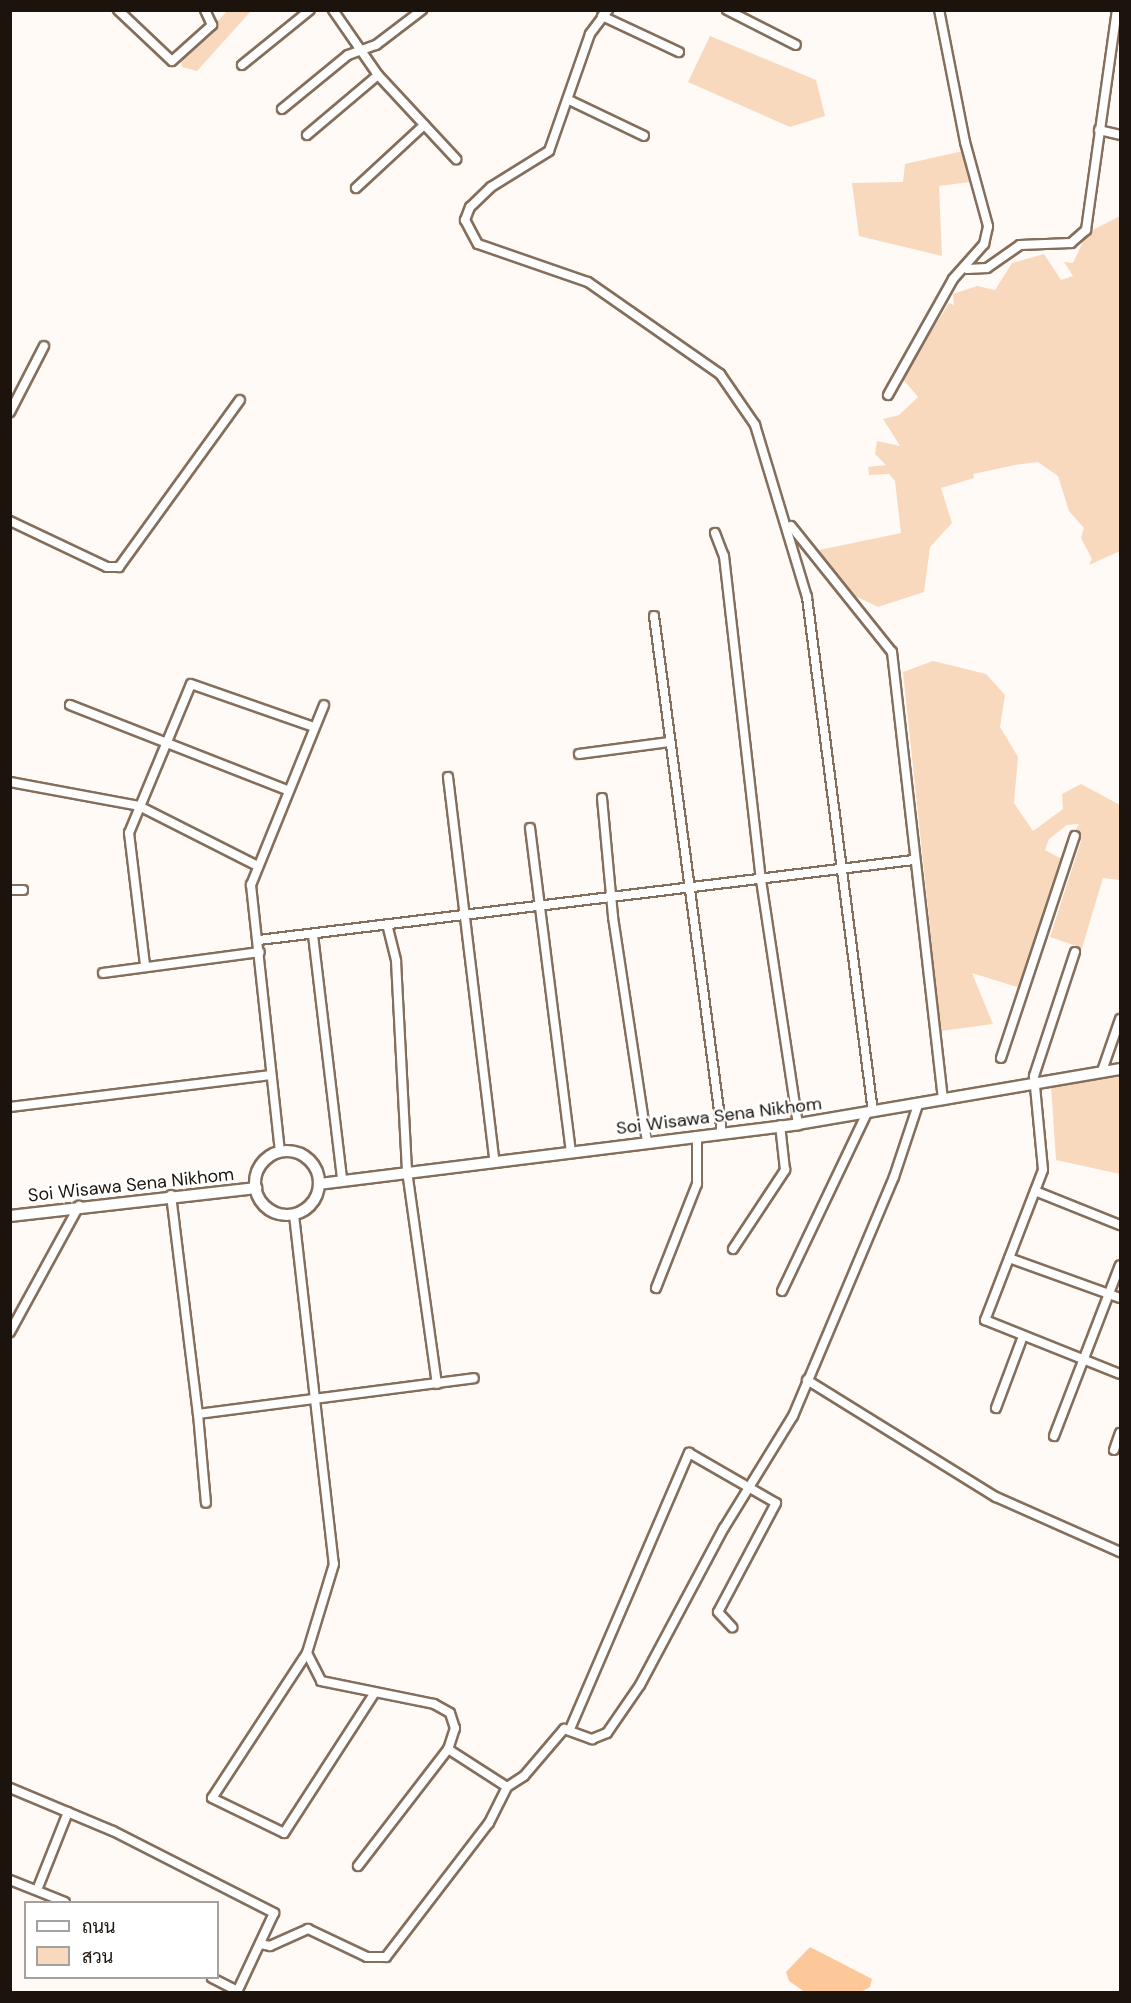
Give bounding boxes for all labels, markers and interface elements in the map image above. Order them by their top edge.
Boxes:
street label: Soi Wisawa Sena Nikhom [615,1093,823,1139]
street label: Soi Wisawa Sena Nikhom [27,1163,235,1207]
legend [24,1901,219,1979]
text: ถนน [82,1915,115,1939]
text: สวน [82,1945,113,1969]

